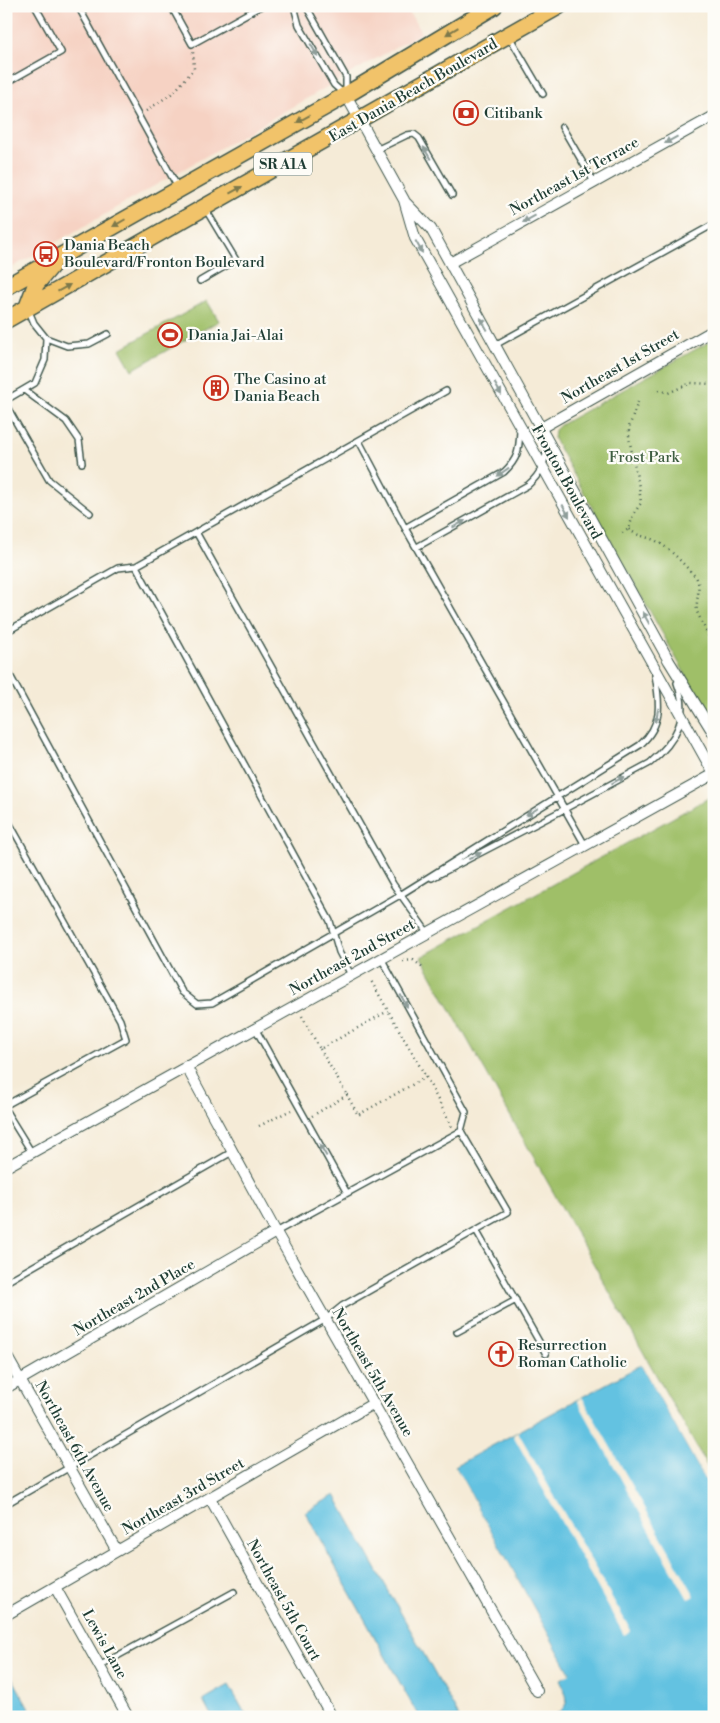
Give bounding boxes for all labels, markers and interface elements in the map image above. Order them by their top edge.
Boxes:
one-way arrow [446,27,459,36]
street label: East Dania Beach Boulevard [326,34,501,147]
one-way arrow [309,44,318,57]
bank icon: Citibank [453,100,479,126]
place label: Citibank [484,104,543,123]
one-way arrow [297,114,310,123]
street label: Northeast 1st Terrace [506,133,642,220]
one-way arrow [664,136,678,144]
one-way arrow [423,147,432,160]
road number: SR A1A [254,152,312,175]
one-way arrow [229,186,242,195]
one-way arrow [522,215,536,223]
one-way arrow [111,219,126,227]
place label: Dania Beach Boulevard/Fronton Boulevard [63,236,265,272]
one-way arrow [415,239,423,254]
bus stop icon: Dania Beach Boulevard/Fronton Boulevard [33,241,59,267]
one-way arrow [57,283,71,292]
one-way arrow [479,317,488,331]
sports icon: Dania Jai-Alai [157,322,183,348]
street label: Northeast 1st Street [558,325,683,408]
place label: Dania Jai-Alai [188,326,284,345]
place label: The Casino at Dania Beach [234,370,327,406]
building icon: The Casino at Dania Beach [203,375,229,401]
one-way arrow [494,381,502,396]
street label: Fronton Boulevard [527,422,606,543]
park label: Frost Park [609,448,681,467]
one-way arrow [496,467,510,477]
one-way arrow [562,504,570,518]
one-way arrow [453,519,466,528]
one-way arrow [642,611,650,625]
one-way arrow [653,708,661,723]
one-way arrow [611,776,625,784]
one-way arrow [525,807,538,817]
one-way arrow [467,852,482,860]
street label: Northeast 2nd Street [286,915,419,1000]
one-way arrow [400,994,409,1007]
one-way arrow [319,1143,327,1158]
street label: Northeast 2nd Place [70,1255,199,1340]
street label: Northeast 5th Avenue [328,1304,417,1440]
place label: Resurrection Roman Catholic [518,1336,627,1372]
church icon: Resurrection Roman Catholic [488,1341,514,1367]
street label: Northeast 6th Avenue [31,1377,119,1515]
street label: Northeast 3rd Street [119,1453,248,1539]
street label: Northeast 5th Court [242,1536,325,1665]
street label: Lewis Lane [78,1606,131,1682]

